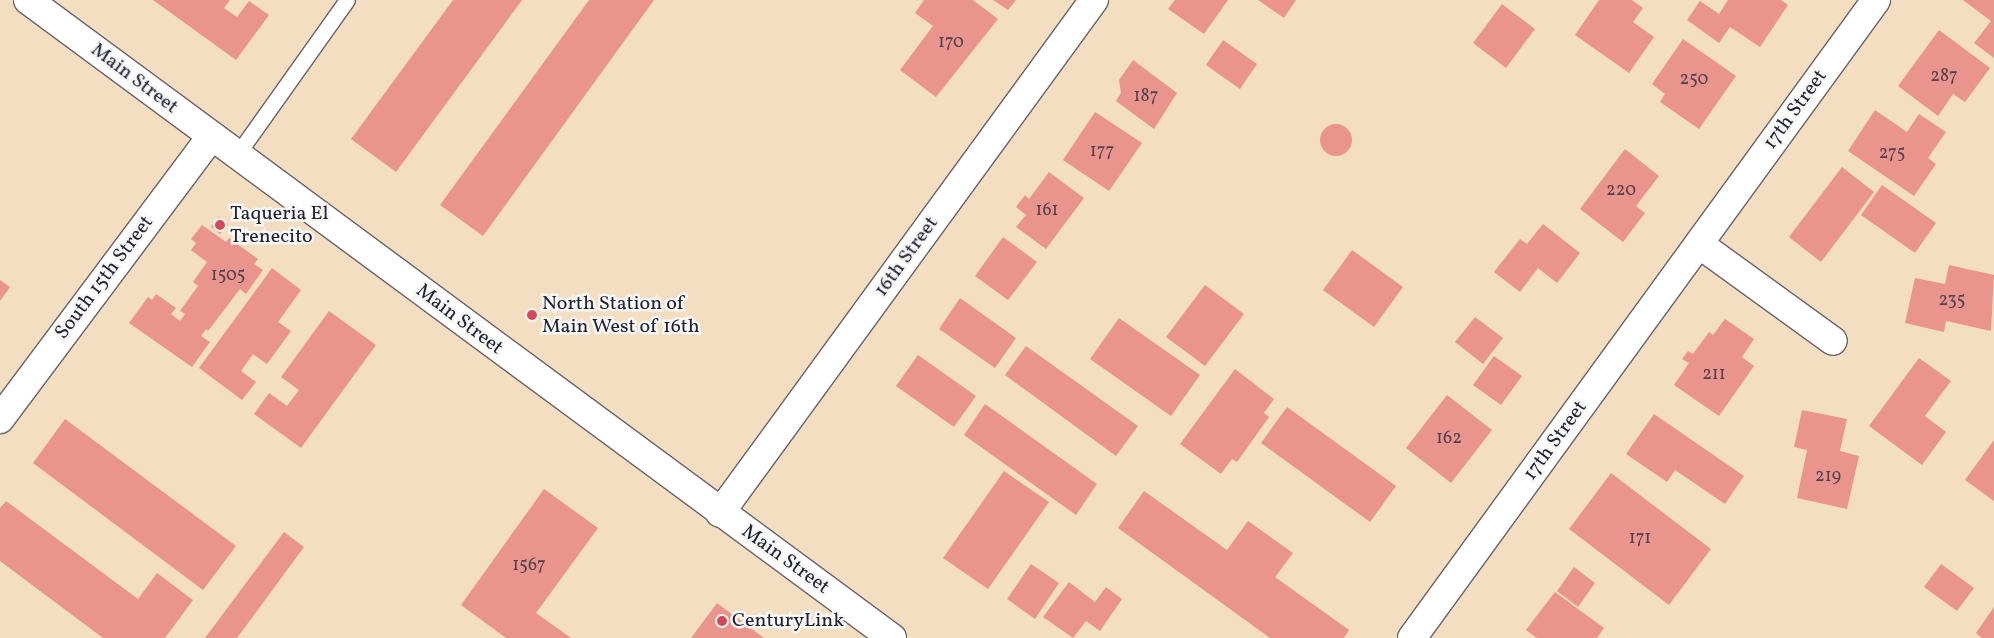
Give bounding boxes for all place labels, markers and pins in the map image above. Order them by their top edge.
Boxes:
place label: Taqueria El Trenecito [230,202,328,249]
marker: Taqueria El Trenecito [214,219,226,231]
place label: North Station of Main West of 16th [542,292,698,339]
marker: North Station of Main West of 16th [526,309,538,321]
place label: CenturyLink [732,609,844,633]
marker: CenturyLink [716,615,728,627]

